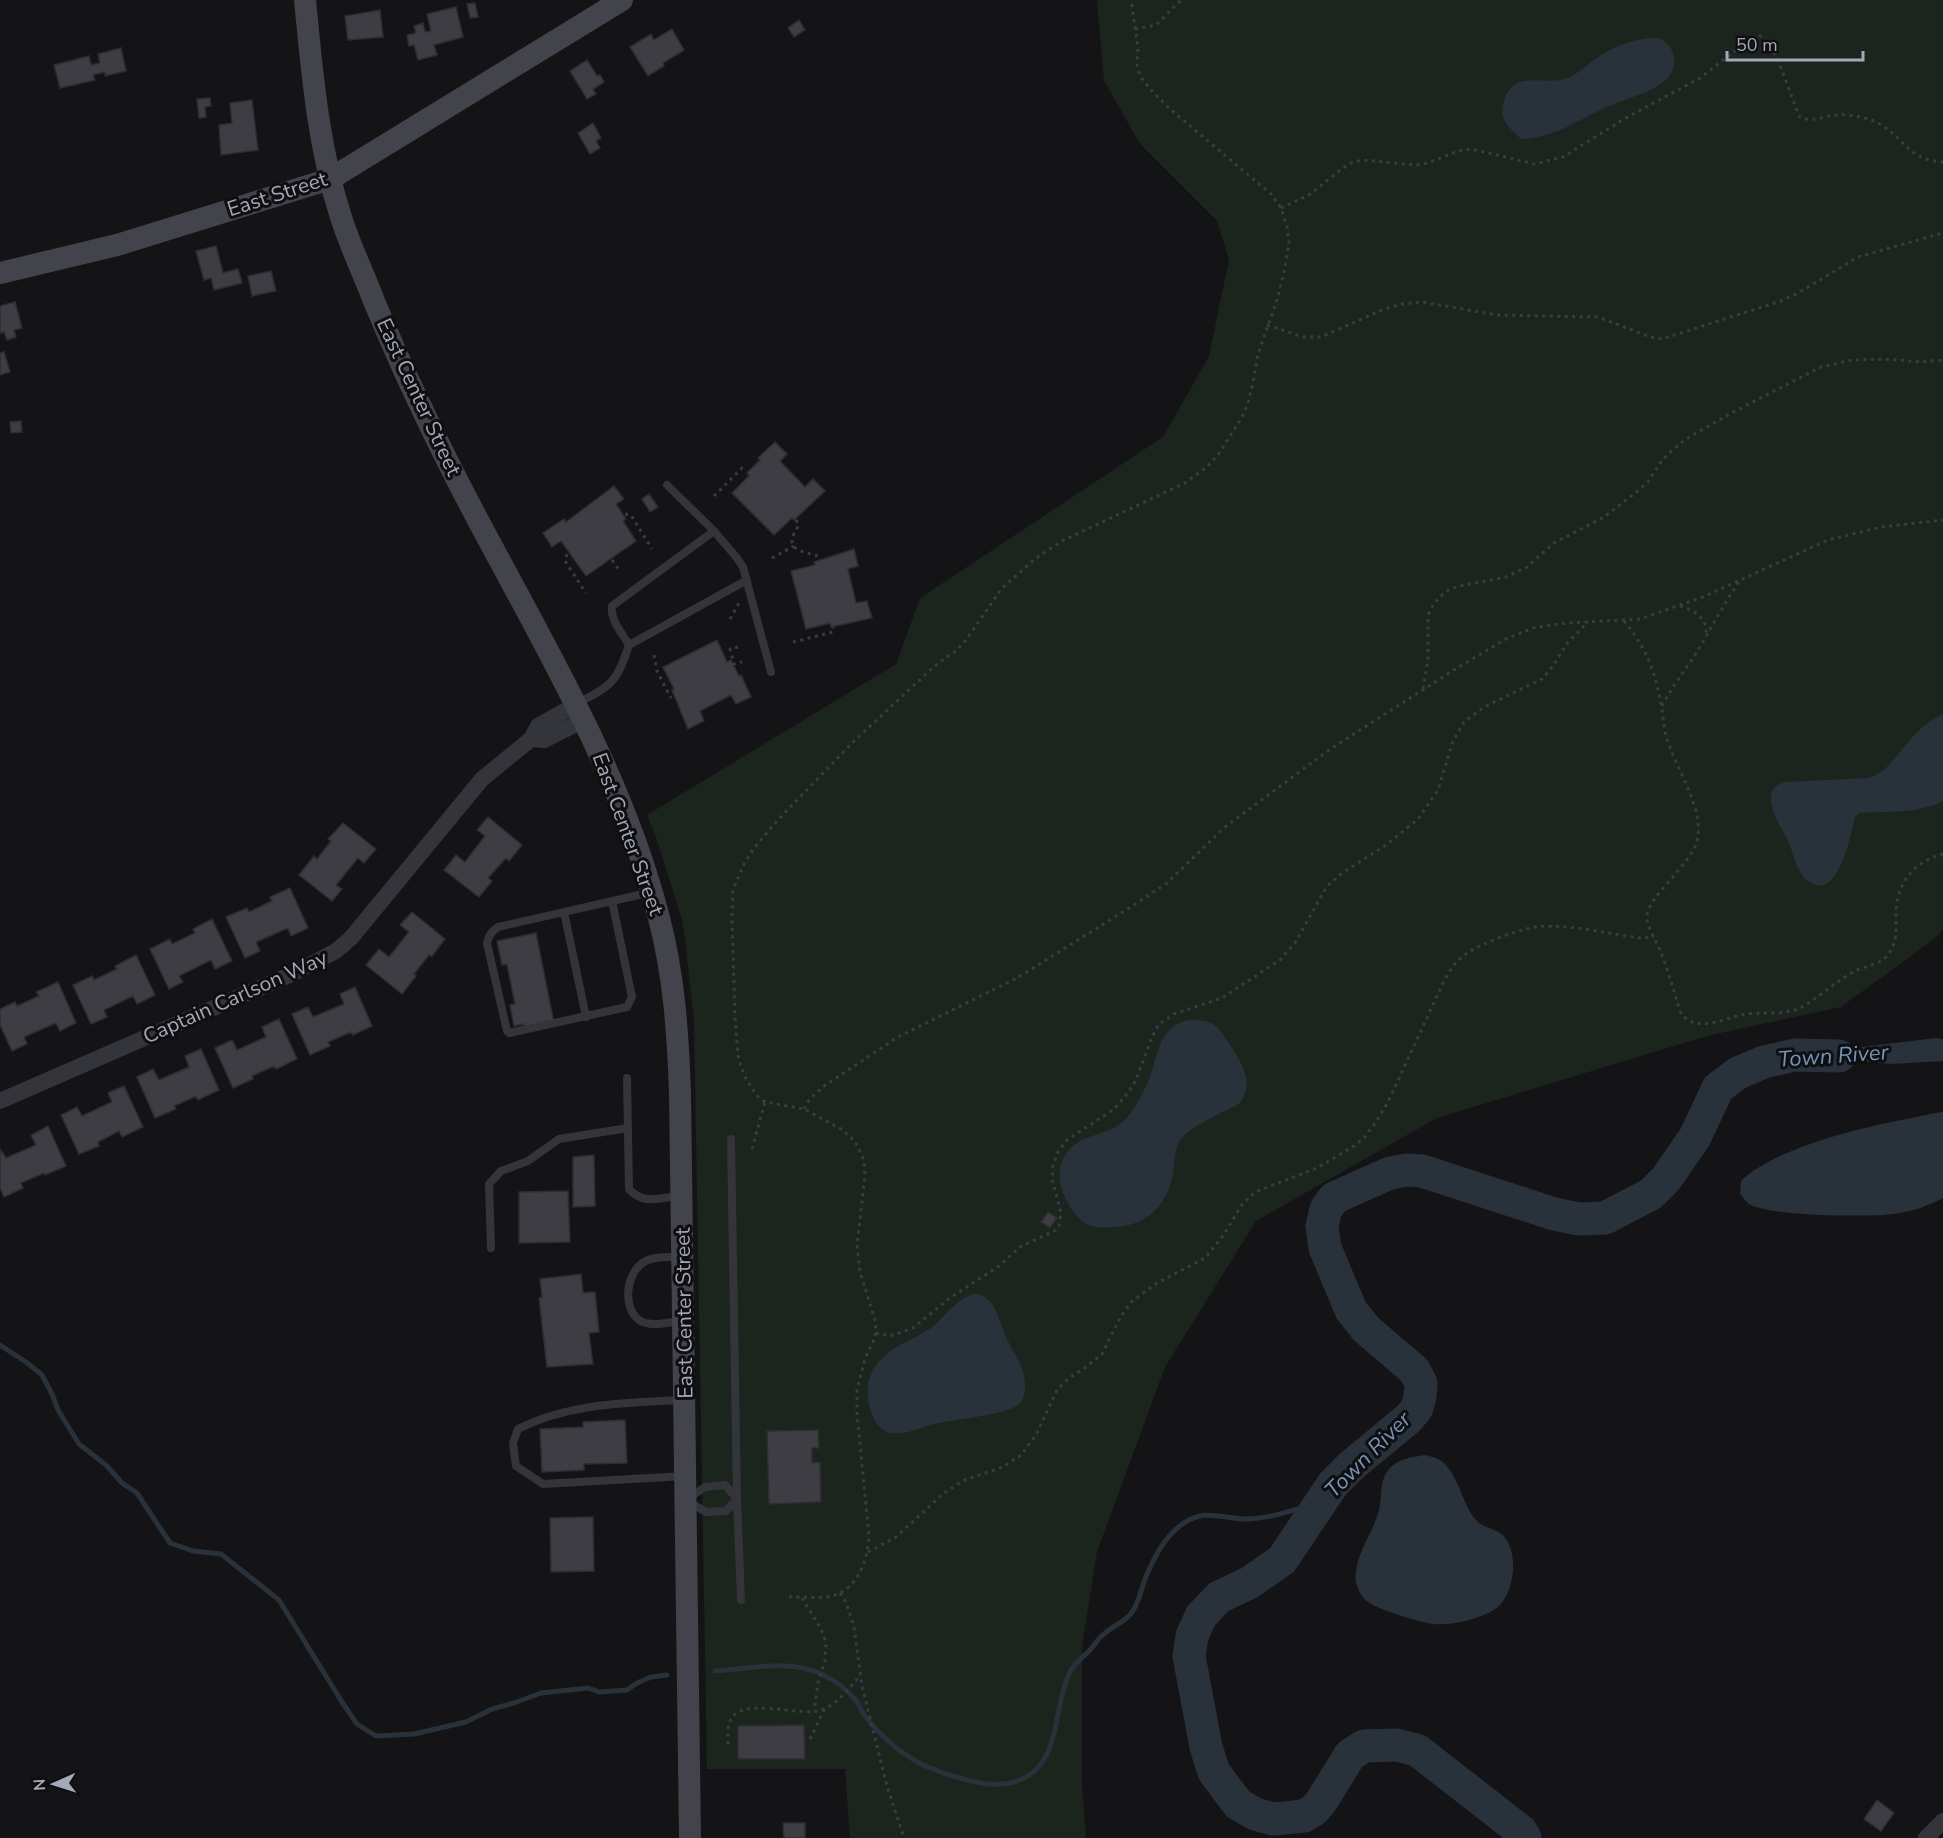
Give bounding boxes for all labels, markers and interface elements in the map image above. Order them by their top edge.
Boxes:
scale bar [1727,24,1864,62]
text: 50 m [1736,33,1778,57]
street label: East Street [224,165,331,223]
street label: East Center Street [370,314,468,481]
street label: East Center Street [586,749,671,920]
street label: Captain Carlson Way [138,944,332,1050]
water label: Town River [1777,1037,1890,1075]
street label: East Center Street [668,1227,699,1399]
water label: Town River [1318,1404,1419,1505]
north arrow [24,1754,84,1814]
text: N [29,1778,51,1791]

